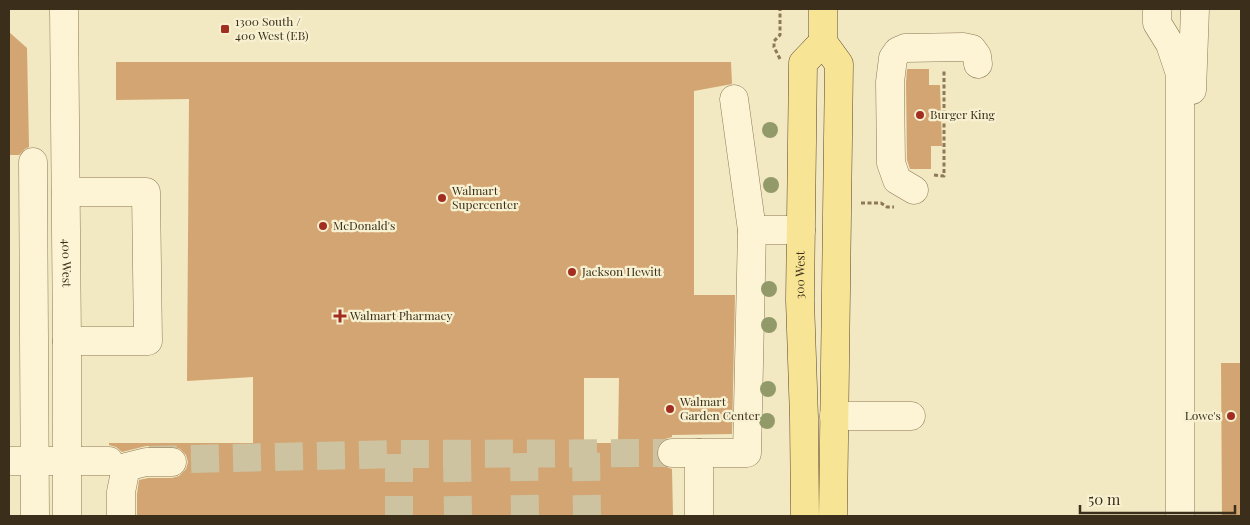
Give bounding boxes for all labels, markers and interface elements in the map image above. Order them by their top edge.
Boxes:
place label: 1300 South / 400 West (EB) [235,13,308,43]
marker: 1300 South / 400 West (EB) [219,23,231,35]
place label: Burger King [930,106,996,122]
marker: Burger King [914,109,926,121]
place label: Walmart Supercenter [451,182,519,212]
marker: Walmart Supercenter [436,192,448,204]
place label: McDonald's [333,217,395,233]
marker: McDonald's [317,220,329,232]
street label: 400 West [59,239,76,288]
street label: 300 West [791,250,808,299]
place label: Jackson Hewitt [581,263,663,279]
marker: Jackson Hewitt [566,266,578,278]
place label: Walmart Pharmacy [349,307,452,323]
marker: Walmart Pharmacy [334,310,346,322]
place label: Walmart Garden Center [679,393,760,423]
marker: Walmart Garden Center [664,403,676,415]
place label: Lowe's [1185,407,1221,423]
marker: Lowe's [1225,410,1237,422]
scale bar [1080,482,1235,514]
text: 50 m [1088,489,1121,509]

